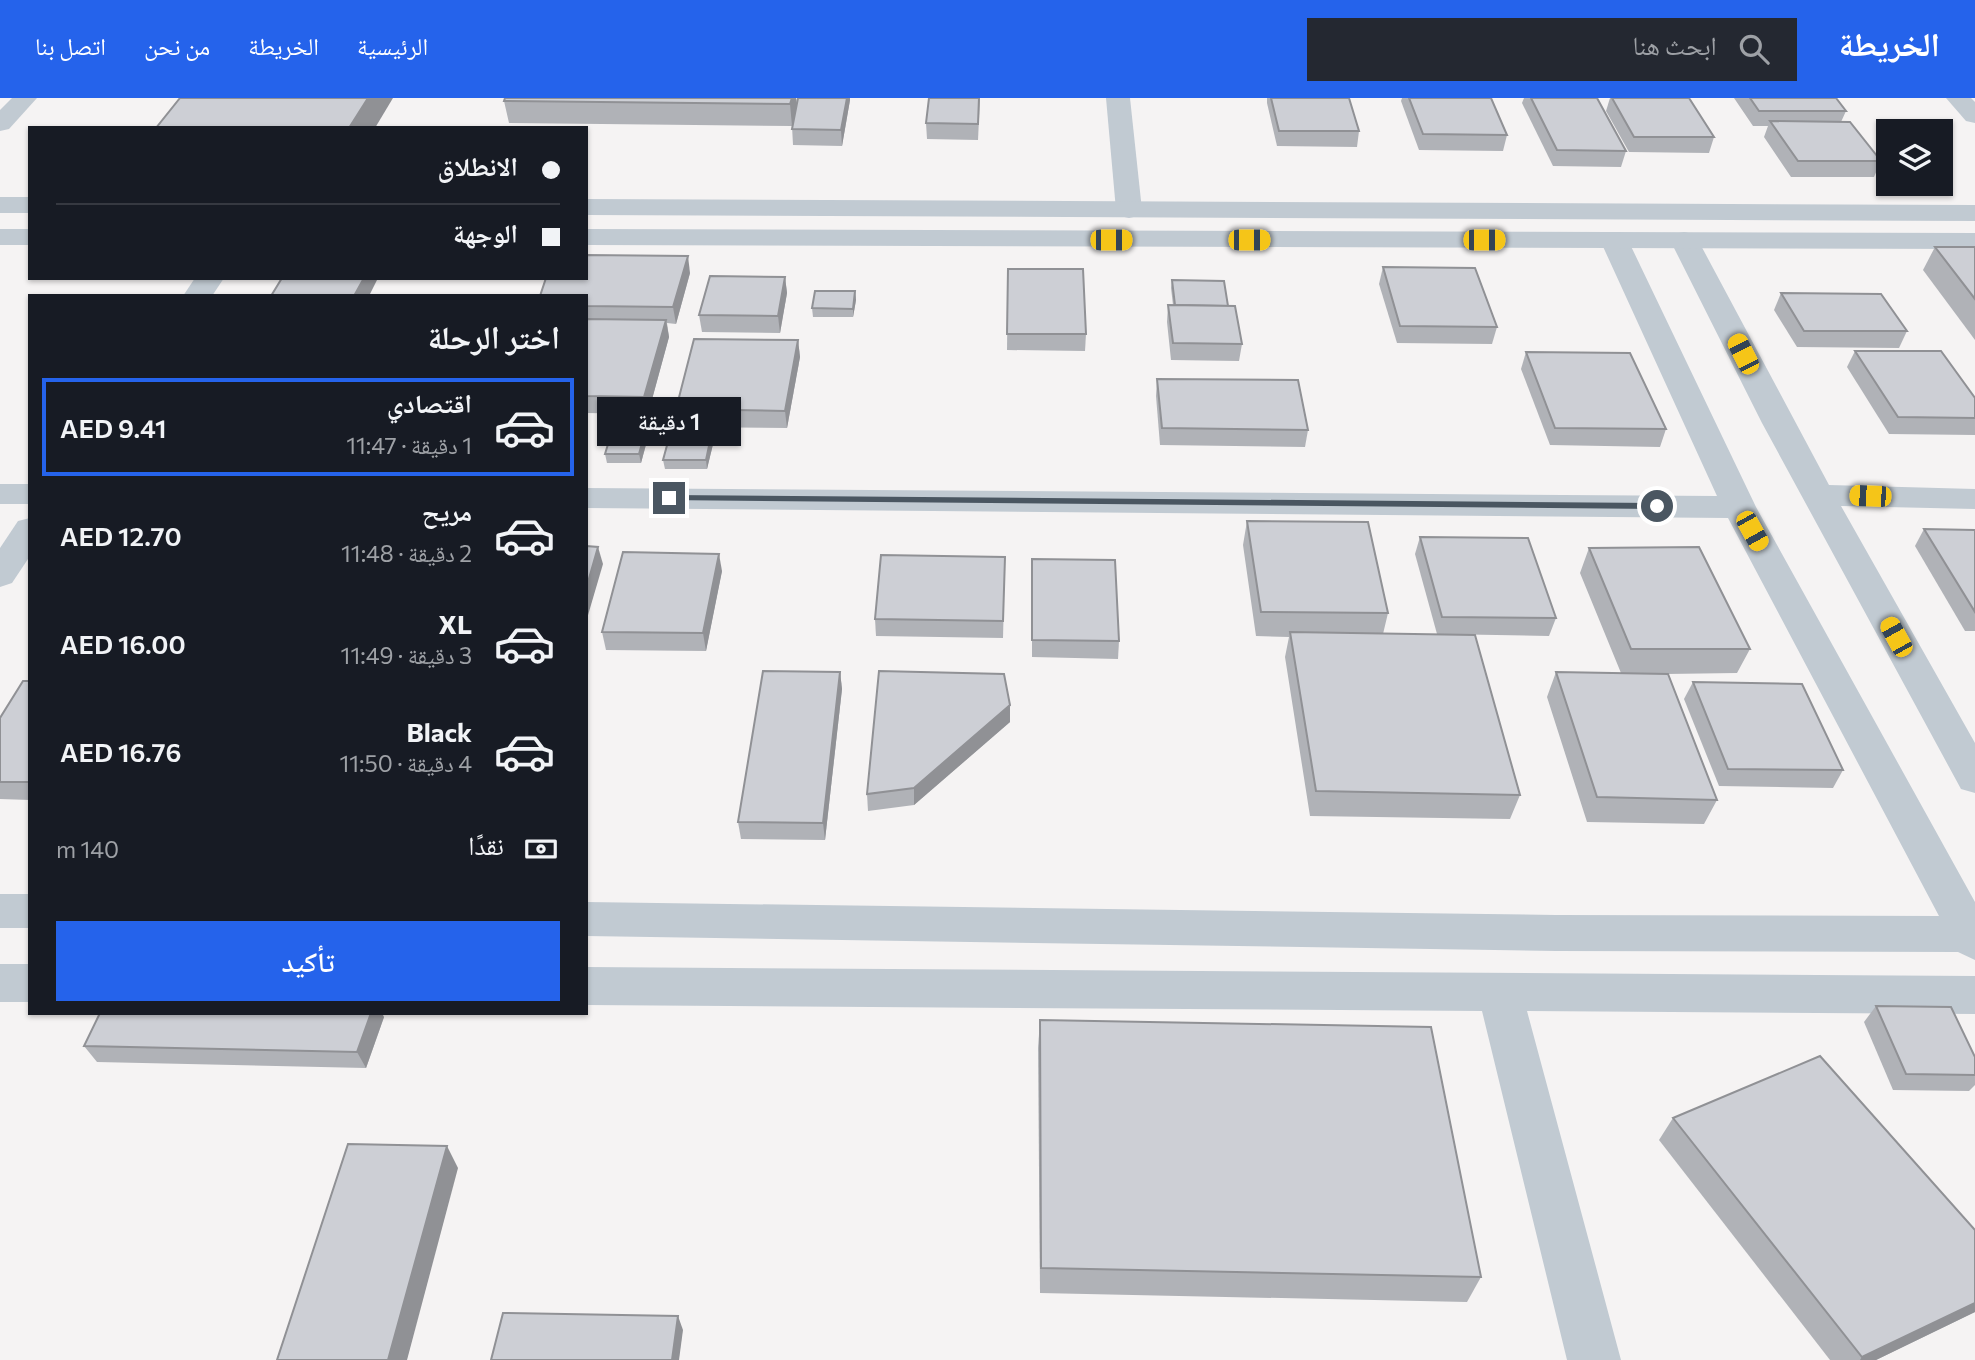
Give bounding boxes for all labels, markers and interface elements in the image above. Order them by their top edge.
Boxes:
search box [1307,18,1797,81]
text: الخريطة [1839,22,1940,63]
text: ابحث هنا [1632,29,1717,60]
icon: search [1735,30,1773,68]
text: اتصل بنا [35,31,106,60]
text: من نحن [144,31,210,60]
text: الخريطة [248,31,319,60]
text: الرئيسية [357,31,428,60]
map controls [1876,119,1953,196]
button: layers [1876,119,1953,196]
text: الانطلاق [438,150,518,181]
text: الوجهة [453,217,518,248]
car [1091,230,1133,251]
car [1229,230,1271,251]
car [1464,230,1506,251]
text: اختر الرحلة [428,316,560,356]
car [1725,331,1762,377]
text: اقتصادي [387,387,472,418]
icon: car [493,396,556,459]
callout: 1 دقيقة [597,396,741,446]
text: 1 دقيقة [638,407,700,435]
text: AED 9.41 [60,412,167,443]
text: 1 دقيقة · 11:47 [346,431,472,459]
route end [653,482,685,514]
car [1849,485,1892,507]
route start [1641,490,1673,522]
text: مريح [422,495,472,526]
icon: car [493,504,556,567]
car [1733,508,1772,554]
text: AED 12.70 [60,520,182,551]
text: 2 دقيقة · 11:48 [341,539,472,567]
text: XL [438,608,472,639]
icon: car [493,612,556,675]
car [1877,614,1916,660]
text: AED 16.00 [60,628,186,659]
text: 3 دقيقة · 11:49 [341,641,472,669]
text: Black [406,716,472,747]
icon: car [493,720,556,783]
text: AED 16.76 [60,736,181,767]
text: 4 دقيقة · 11:50 [339,749,472,777]
text: نقدًا [468,829,504,860]
icon: cash [522,830,560,868]
text: 140 m [56,835,119,863]
button: تأكيد [56,921,560,1001]

